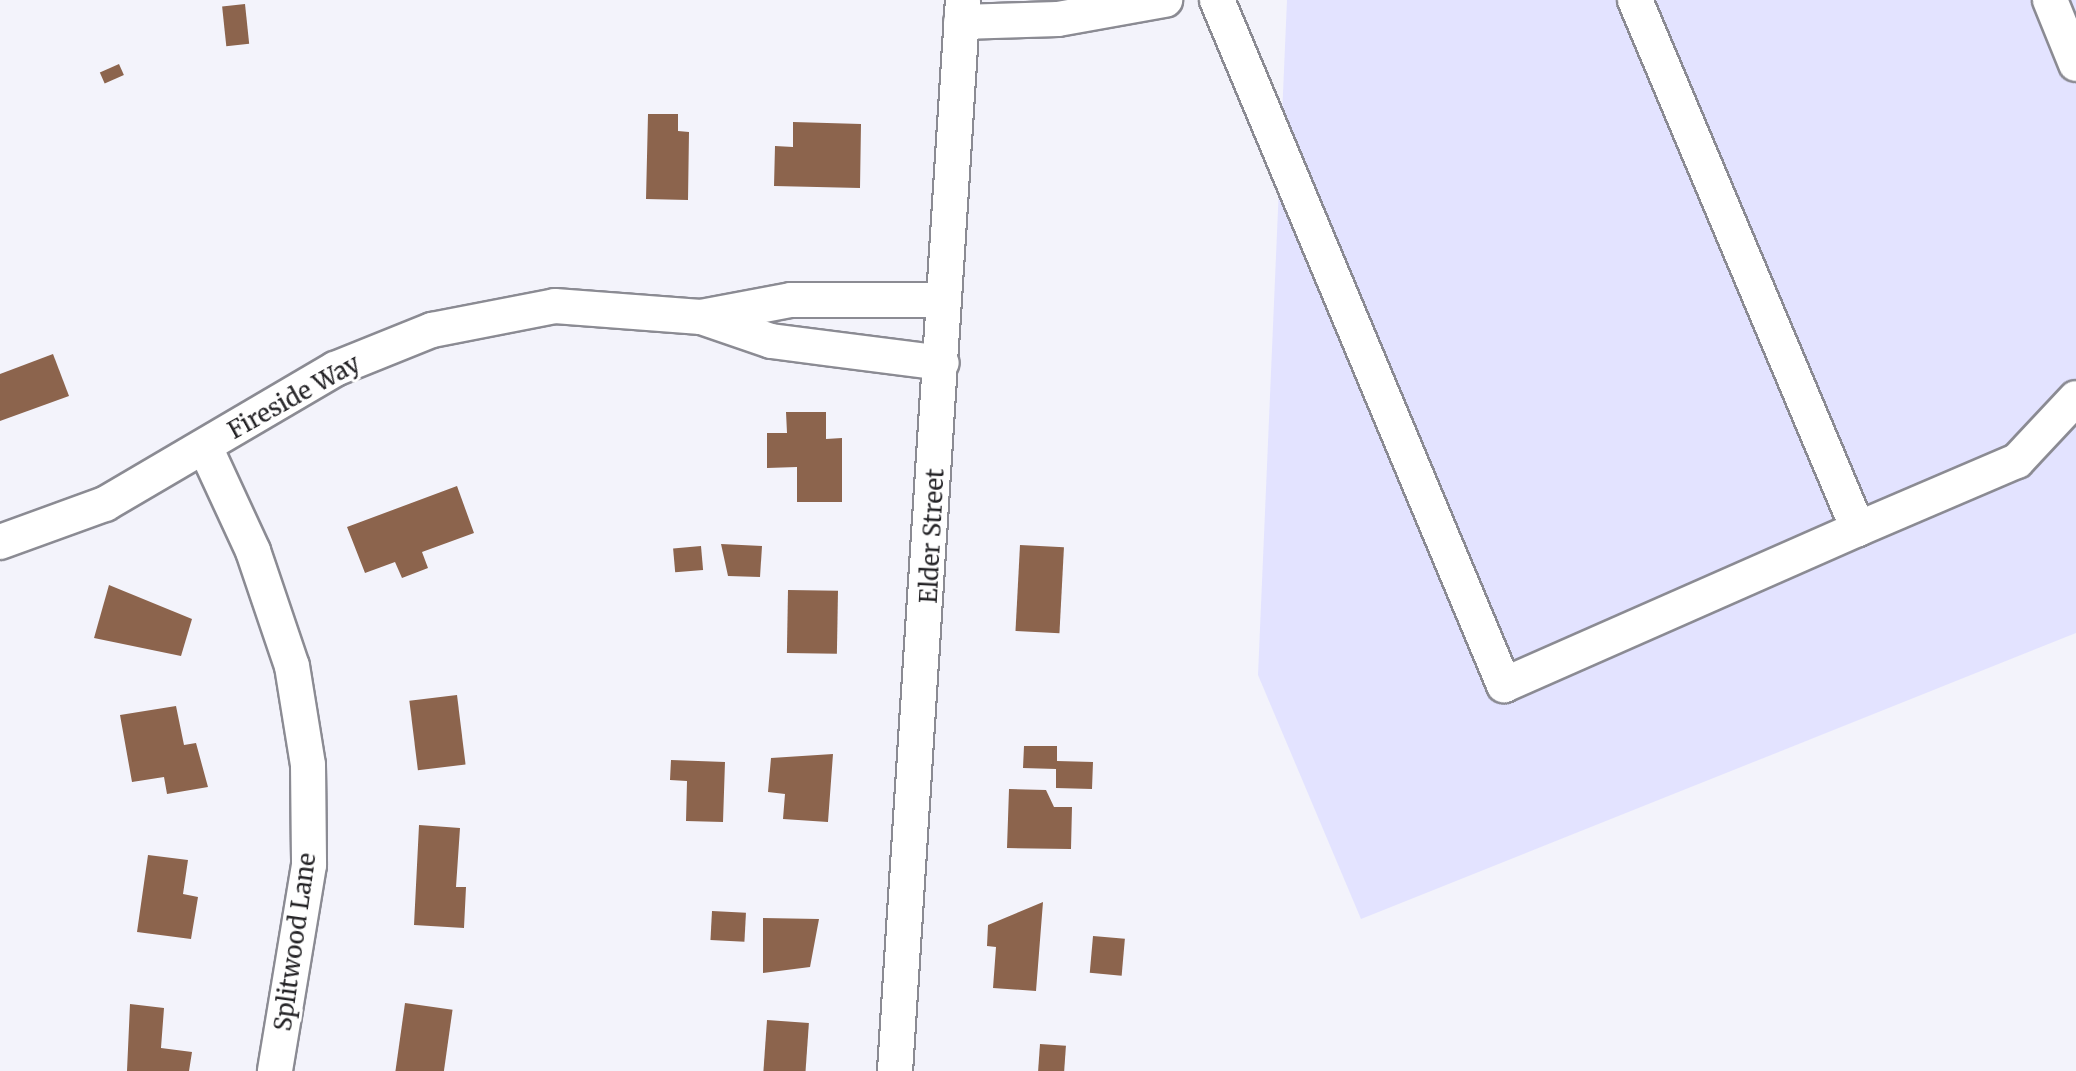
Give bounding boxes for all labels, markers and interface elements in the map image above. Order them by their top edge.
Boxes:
street label: Fireside Way [223,349,365,445]
street label: Elder Street [914,468,950,604]
street label: Splitwood Lane [268,851,322,1033]

